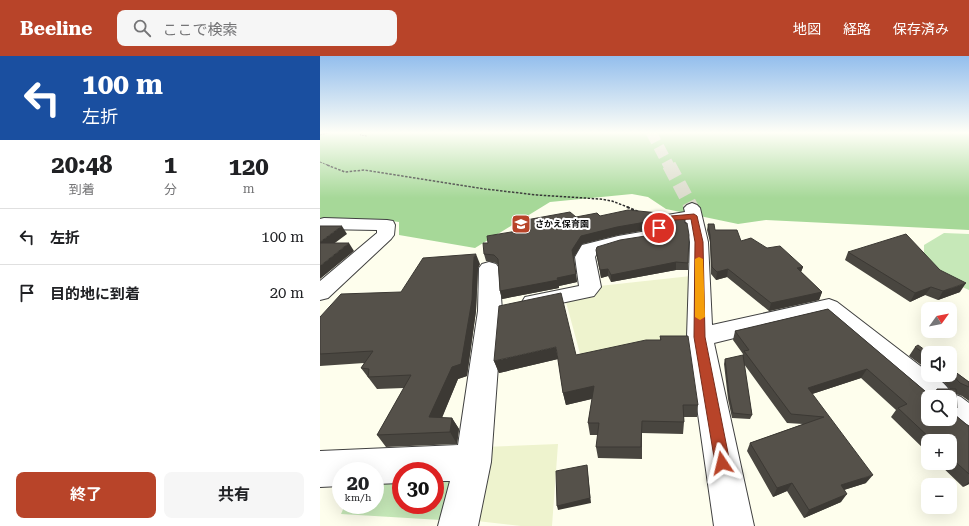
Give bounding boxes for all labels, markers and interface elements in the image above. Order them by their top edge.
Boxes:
search box [117,10,397,46]
text: Beeline [20,17,93,40]
icon: search [131,17,153,39]
text: ここで検索 [163,21,238,39]
text: 地図 [793,21,821,37]
text: 経路 [843,21,871,37]
text: 保存済み [893,21,949,37]
text: 100 m [82,68,163,101]
icon: left [16,72,68,124]
text: 左折 [82,106,118,127]
text: 20:48 [51,151,113,179]
text: 1 [164,151,177,179]
text: 120 [228,153,269,181]
text: m [243,181,255,196]
text: 到着 [69,182,95,197]
text: 分 [164,182,177,197]
pin [642,211,676,245]
school or university icon: さかえ保育園 [510,213,532,235]
icon: arrive [648,217,670,239]
place label: さかえ保育園 [535,219,589,229]
icon: left [16,226,38,248]
text: 100 m [261,228,304,246]
text: 左折 [50,229,80,247]
icon: arrive [16,282,38,304]
text: 20 m [270,284,304,302]
text: 目的地に到着 [50,285,140,303]
north arrow [921,302,957,338]
map controls [921,302,957,514]
button: sound [921,346,957,382]
button: search [921,390,957,426]
button: + [921,434,957,470]
position arrow [701,442,743,484]
speed limit sign: 30 [392,462,444,514]
text: 20 [347,471,369,495]
button: 終了 [16,472,156,518]
button: 共有 [164,472,304,518]
button: − [921,478,957,514]
text: km/h [345,492,371,503]

